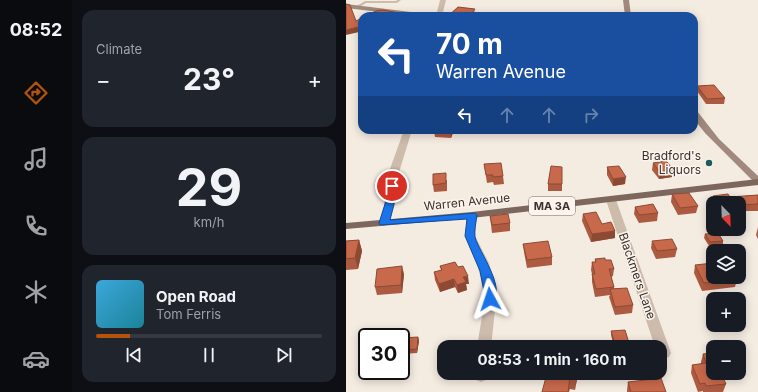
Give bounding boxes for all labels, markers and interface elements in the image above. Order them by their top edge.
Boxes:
text: 08:52 [10,19,62,40]
text: 70 m [436,27,503,61]
icon: left [370,28,422,80]
text: Climate [96,41,142,57]
text: 23° [183,61,235,97]
text: Warren Avenue [436,61,566,82]
text: − [96,67,111,93]
text: + [307,67,322,93]
icon: directions [22,79,50,107]
icon: left [454,104,476,126]
icon: ahead [496,104,518,126]
icon: ahead [538,104,560,126]
icon: right [580,104,602,126]
icon: music [22,145,50,173]
place label: Bradford's Liquors [642,148,701,177]
text: 29 [176,156,242,219]
marker: Bradford's Liquors [704,158,714,168]
pin [375,169,409,203]
icon: arrive [381,175,403,197]
street label: Warren Avenue [423,190,511,213]
north arrow [706,196,746,236]
map controls [706,196,746,380]
road number: MA 3A [529,197,575,215]
icon: phone [22,212,50,240]
text: km/h [194,214,224,230]
street label: Blackmers Lane [616,231,659,321]
button: layers [706,244,746,284]
icon: climate [22,278,50,306]
position arrow [469,278,511,320]
text: Open Road [156,287,236,306]
button: + [706,292,746,332]
text: Tom Ferris [156,306,221,322]
speed limit sign: 30 [358,328,410,380]
button: − [706,340,746,380]
icon: previous [123,344,145,366]
icon: pause [198,344,220,366]
icon: next [273,344,295,366]
icon: car [22,345,50,373]
text: 08:53 · 1 min · 160 m [477,350,627,369]

